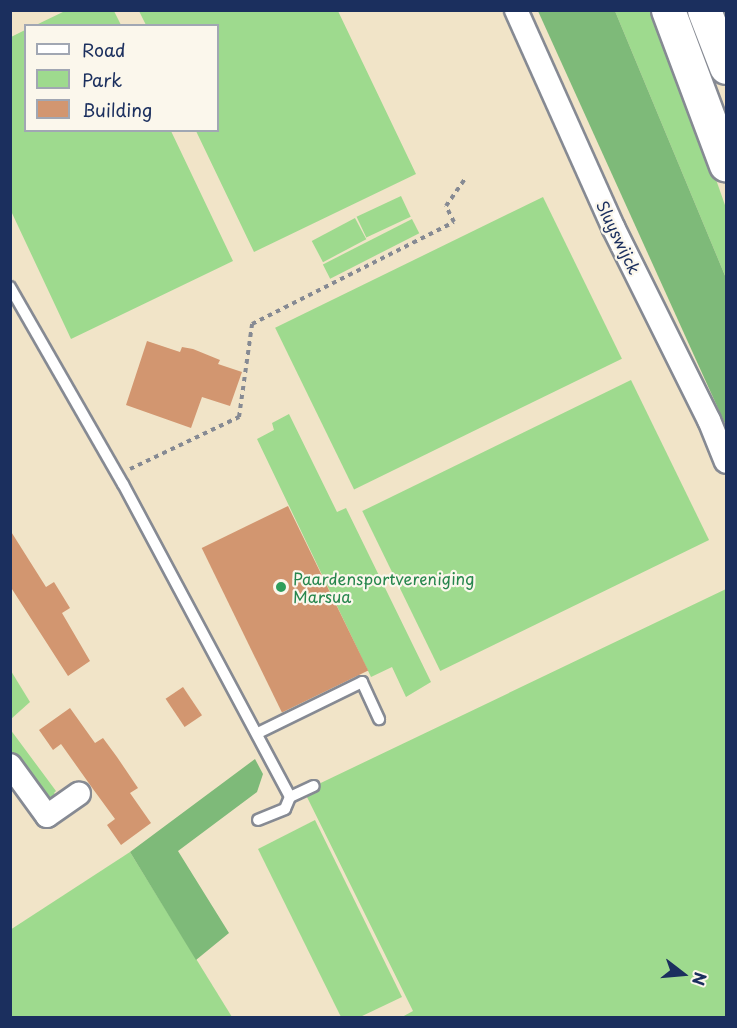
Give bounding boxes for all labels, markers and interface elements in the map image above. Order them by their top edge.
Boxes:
legend [24,24,219,132]
text: Road [82,36,126,63]
text: Park [82,66,122,93]
text: Building [82,96,152,123]
street label: Sluyswijck [593,197,645,277]
place label: Paardensportvereniging Marsua [293,568,474,606]
marker: Paardensportvereniging Marsua [274,580,288,594]
north arrow [653,944,713,1004]
text: N [687,970,714,988]

